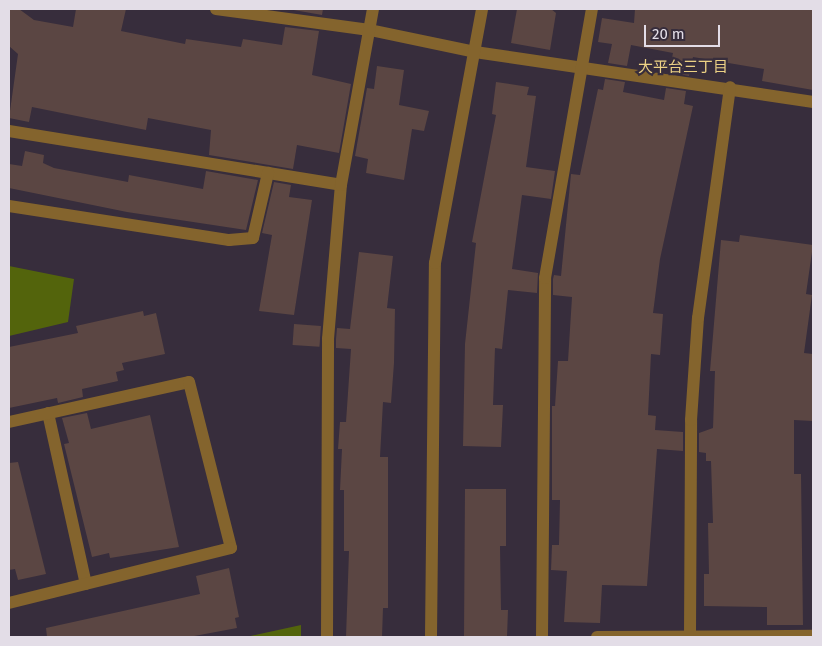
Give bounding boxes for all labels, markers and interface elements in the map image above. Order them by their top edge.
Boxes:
scale bar [647,15,723,47]
text: 20 m [652,25,685,43]
district label: 大平台三丁目 [638,59,728,77]

